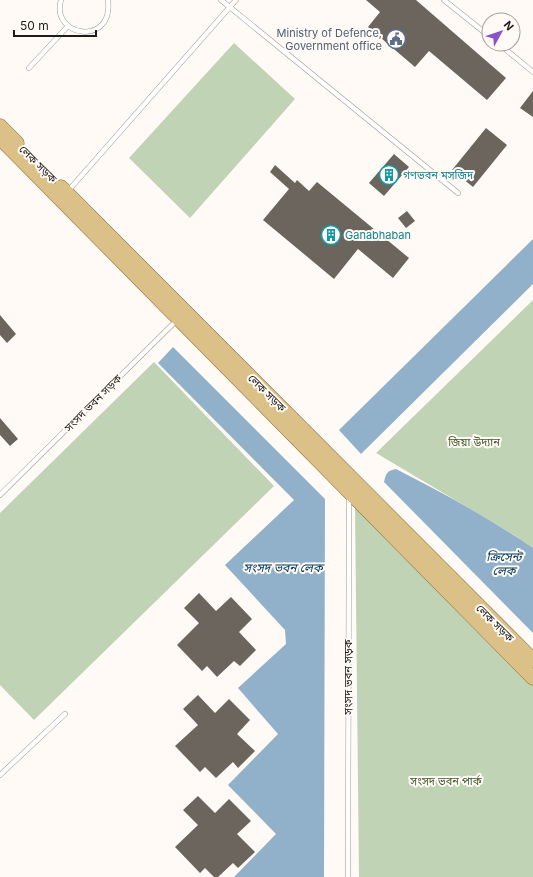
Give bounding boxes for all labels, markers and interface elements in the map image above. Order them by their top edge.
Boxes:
scale bar [14,12,96,38]
north arrow [481,12,521,52]
text: 50 m [20,18,49,33]
text: N [501,18,517,33]
place label: Ministry of Defence, Government office [277,26,382,53]
public building icon: Ministry of Defence, Government office [385,28,407,50]
street label: লেক সড়ক [16,142,60,186]
building icon: গণভবন মসজিদ [378,164,400,186]
place label: গণভবন মসজিদ [403,168,474,182]
building icon: Ganabhaban [320,224,342,246]
place label: Ganabhaban [345,228,411,242]
street label: সংসদ ভবন সড়ক [61,371,125,435]
street label: লেক সড়ক [245,371,289,415]
park label: জিয়া উদ্যান [447,435,500,449]
water label: ক্রিসেন্ট লেক [486,549,524,578]
water label: সংসদ ভবন লেক [243,560,325,575]
street label: লেক সড়ক [473,601,517,645]
street label: সংসদ ভবন সড়ক [341,639,355,716]
park label: সংসদ ভবন পার্ক [409,774,482,788]

